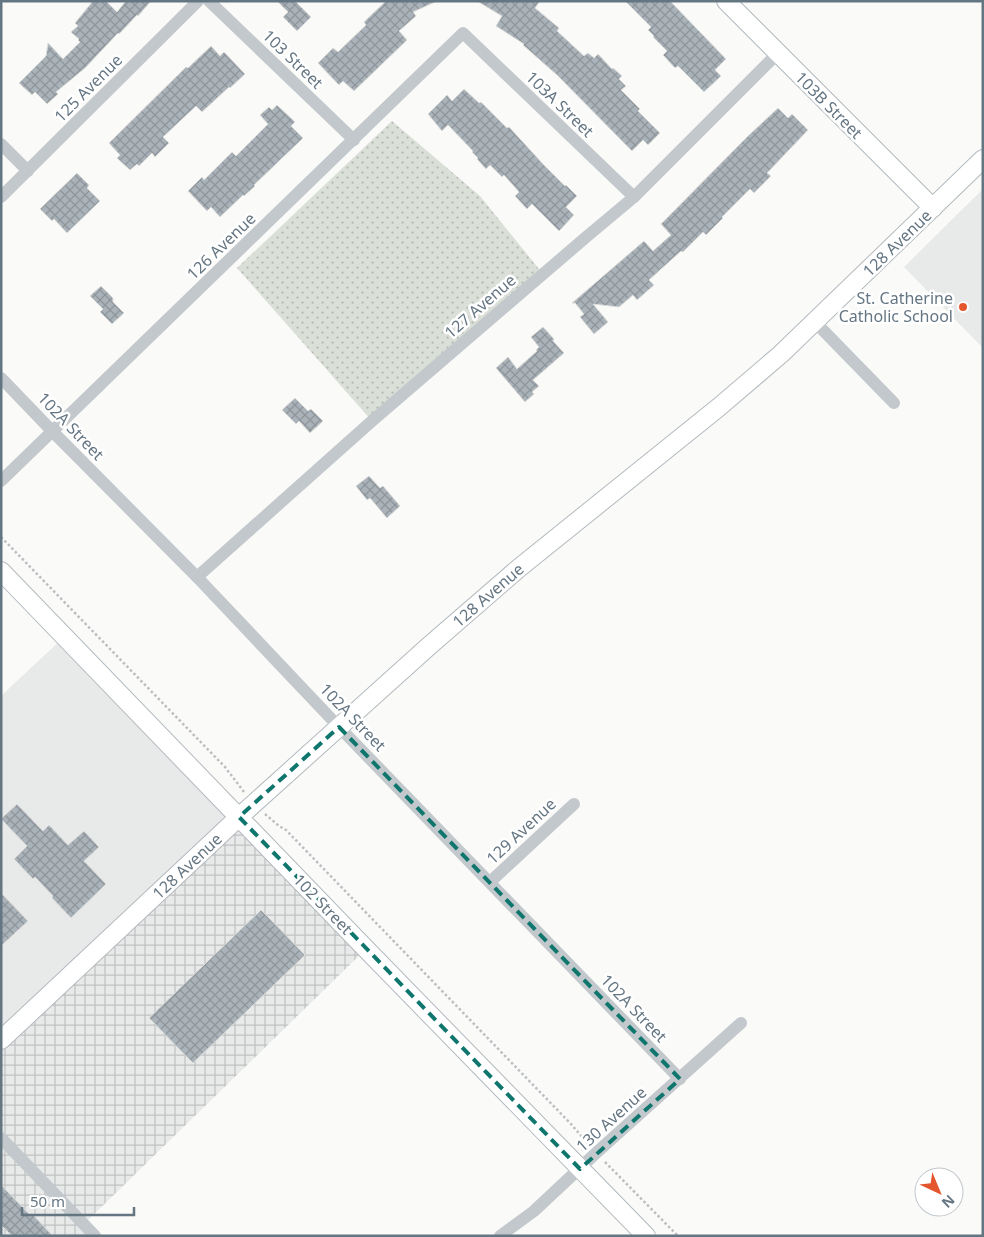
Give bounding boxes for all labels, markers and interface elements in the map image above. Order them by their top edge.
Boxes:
street label: 103 Street [258,25,328,94]
street label: 125 Avenue [49,49,127,127]
street label: 103A Street [521,66,599,142]
street label: 103B Street [791,67,868,144]
street label: 128 Avenue [858,205,936,281]
street label: 126 Avenue [182,208,260,284]
street label: 127 Avenue [440,269,520,343]
place label: St. Catherine Catholic School [839,287,953,327]
marker: St. Catherine Catholic School [957,301,969,313]
street label: 102A Street [33,387,109,465]
street label: 128 Avenue [448,558,528,632]
street label: 102A Street [315,678,391,756]
street label: 129 Avenue [481,793,561,869]
street label: 128 Avenue [147,828,227,904]
street label: 102 Street [289,869,358,939]
street label: 102A Street [596,969,672,1047]
street label: 130 Avenue [571,1081,651,1157]
north arrow [914,1167,964,1217]
scale bar [22,1184,135,1216]
text: 50 m [30,1191,65,1211]
text: N [938,1191,959,1213]

